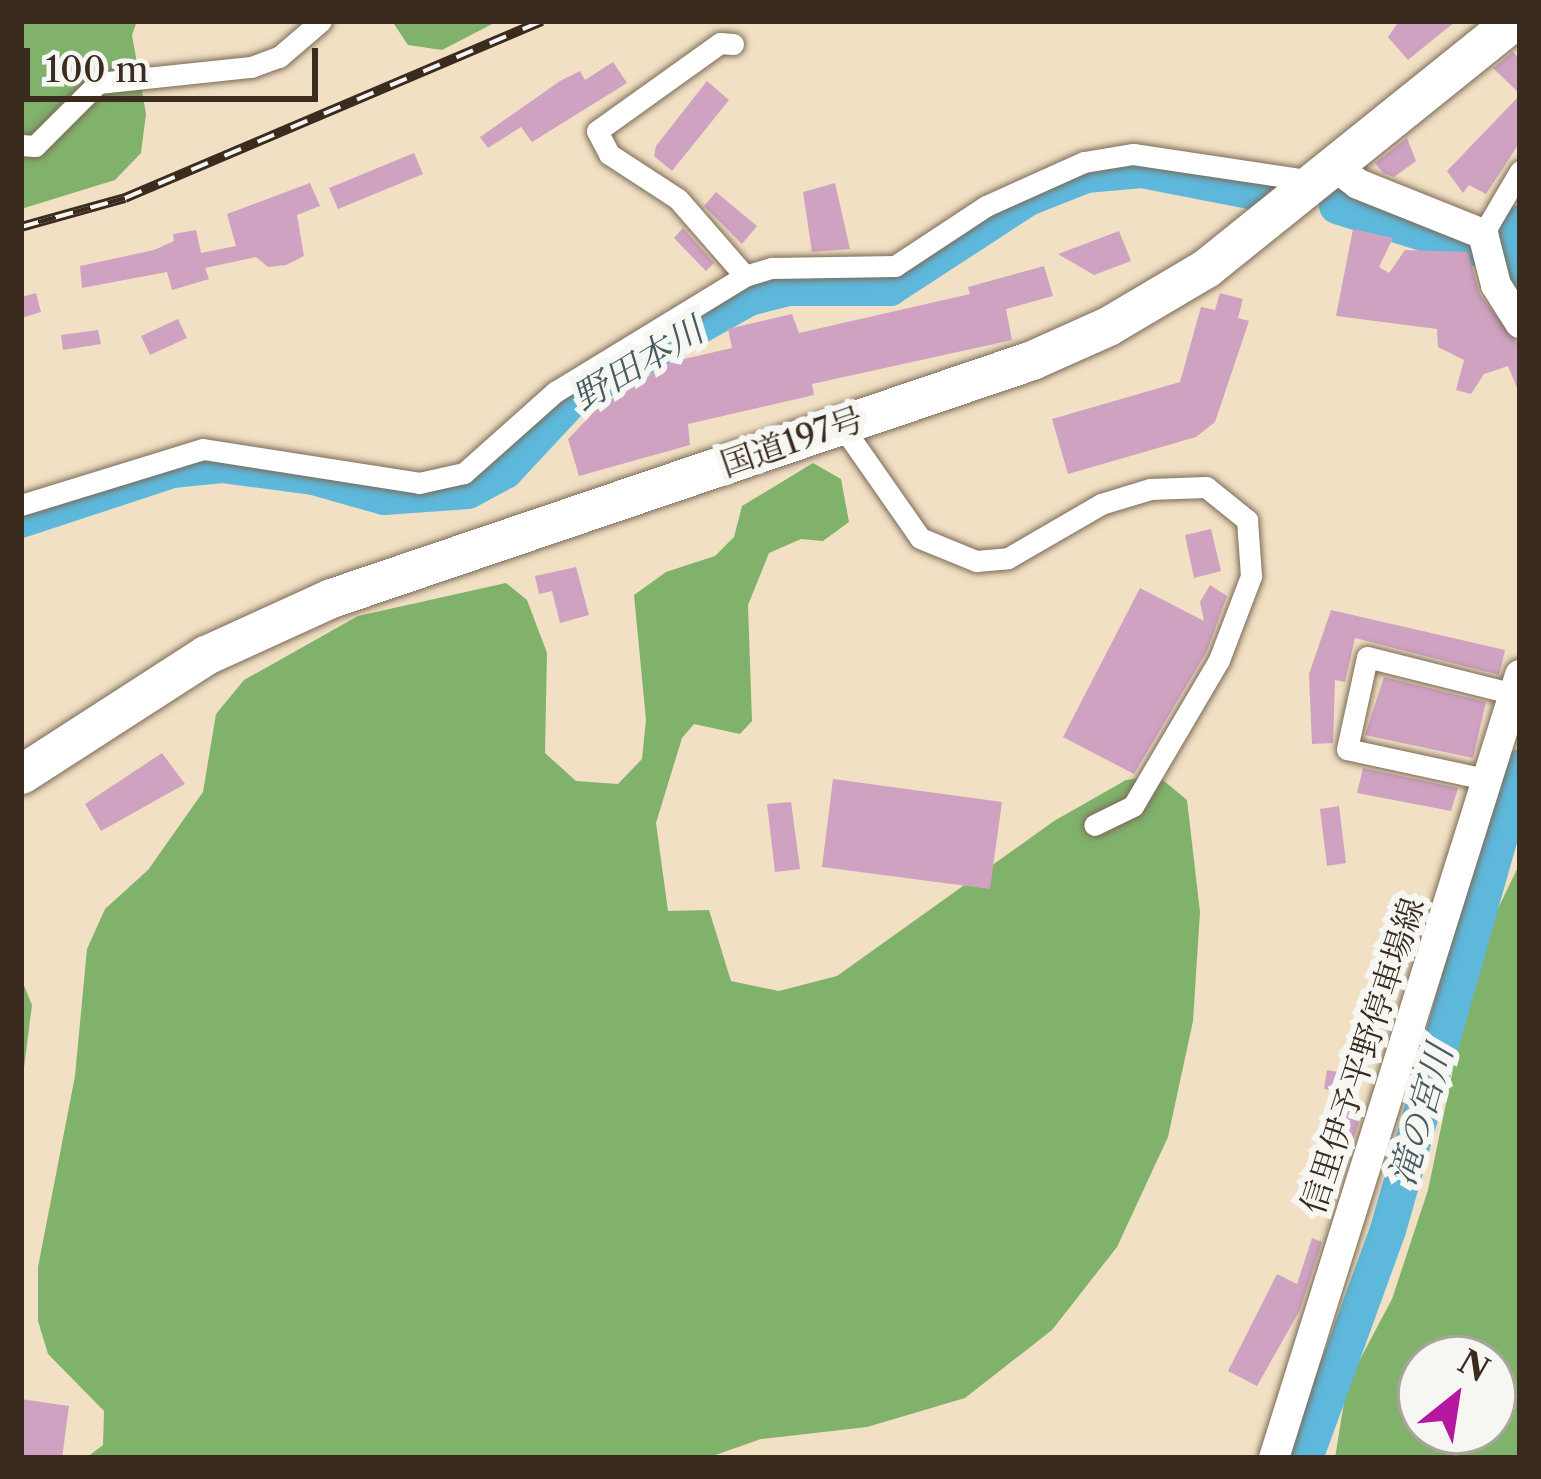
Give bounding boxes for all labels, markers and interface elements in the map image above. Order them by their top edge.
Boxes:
scale bar [30,24,324,98]
text: 100 m [45,47,149,91]
water label: 野田本川 [565,308,711,420]
street label: 国道197号 [715,399,869,485]
street label: 信里伊予平野停車場線 [1293,893,1433,1219]
water label: 滝の宮川 [1380,1040,1462,1190]
north arrow [1397,1335,1517,1455]
text: N [1451,1341,1496,1391]

